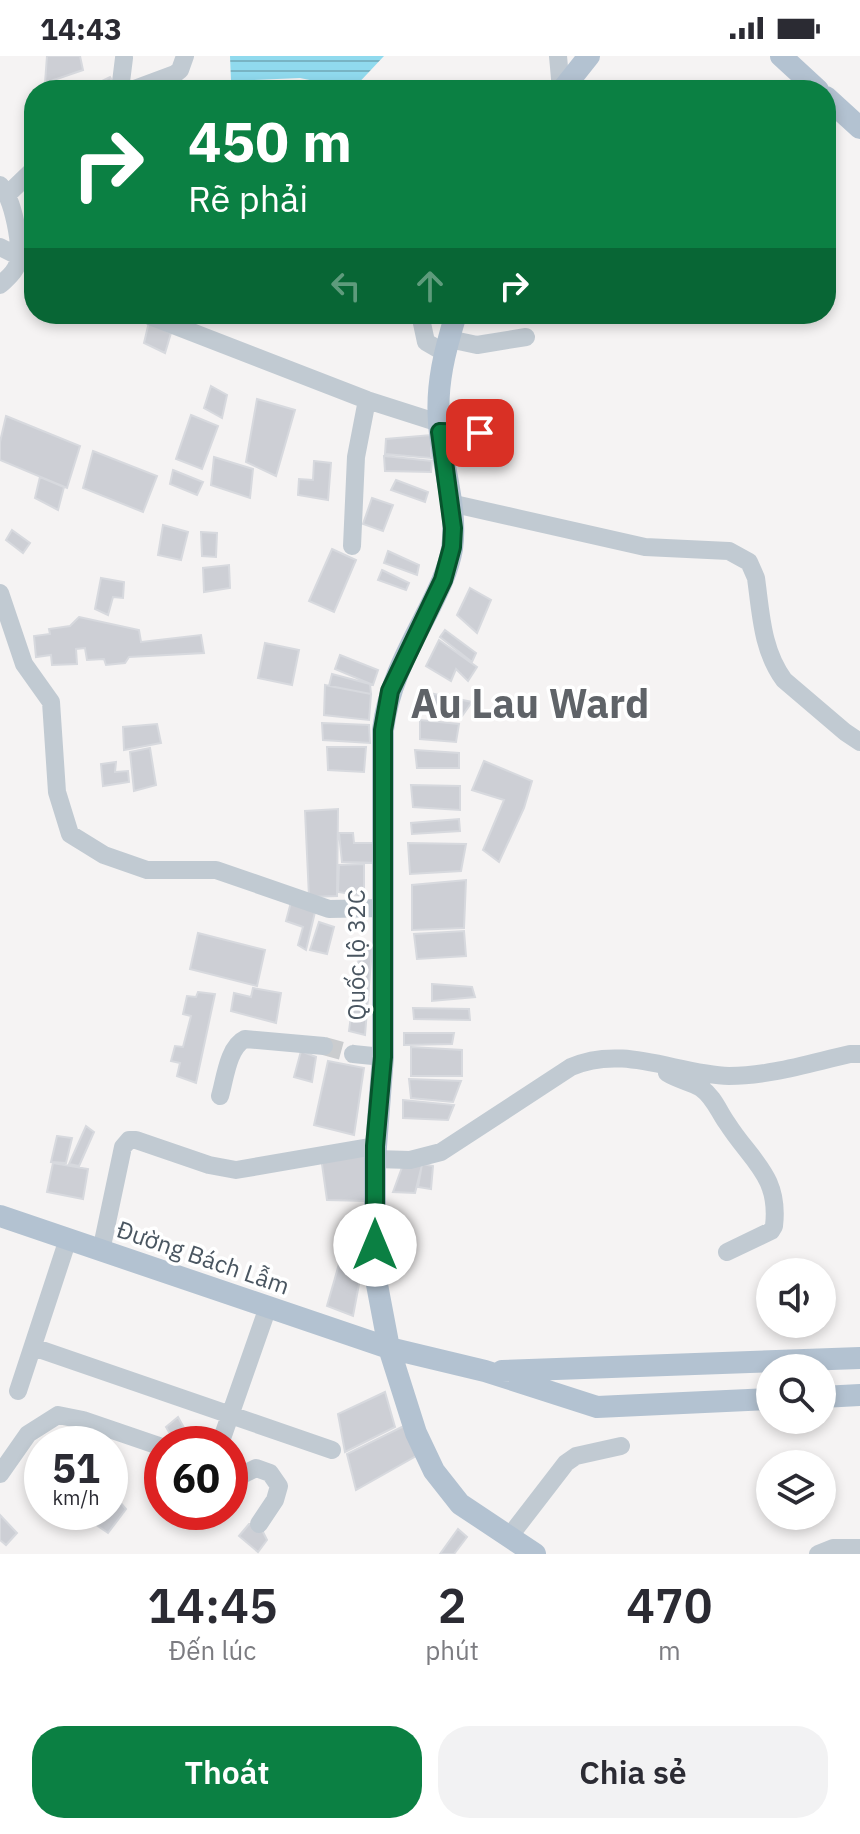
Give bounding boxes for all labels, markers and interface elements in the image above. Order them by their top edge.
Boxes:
text: 14:43 [40,9,122,48]
text: 450 m [188,105,352,177]
icon: right [56,112,160,216]
text: Rẽ phải [188,175,308,222]
icon: left [324,264,368,308]
icon: ahead [408,264,452,308]
icon: right [492,264,536,308]
pin [446,399,514,467]
icon: arrive [458,411,502,455]
district label: Au Lau Ward [411,677,649,729]
street label: Quốc lộ 32C [340,889,372,1021]
position arrow [333,1203,417,1287]
street label: Đường Bách Lẫm [113,1212,294,1302]
map controls [756,1258,836,1530]
button: sound [756,1258,836,1338]
button: search [756,1354,836,1434]
speed limit sign: 60 [144,1426,248,1530]
text: 51 [52,1442,100,1494]
button: layers [756,1450,836,1530]
text: km/h [52,1484,100,1511]
text: 14:45 [147,1574,278,1636]
text: 2 [438,1574,466,1636]
text: 470 [626,1574,713,1636]
text: Đến lúc [169,1633,256,1667]
text: phút [425,1633,479,1667]
text: m [658,1633,681,1667]
button: Thoát [32,1726,422,1818]
button: Chia sẻ [438,1726,828,1818]

